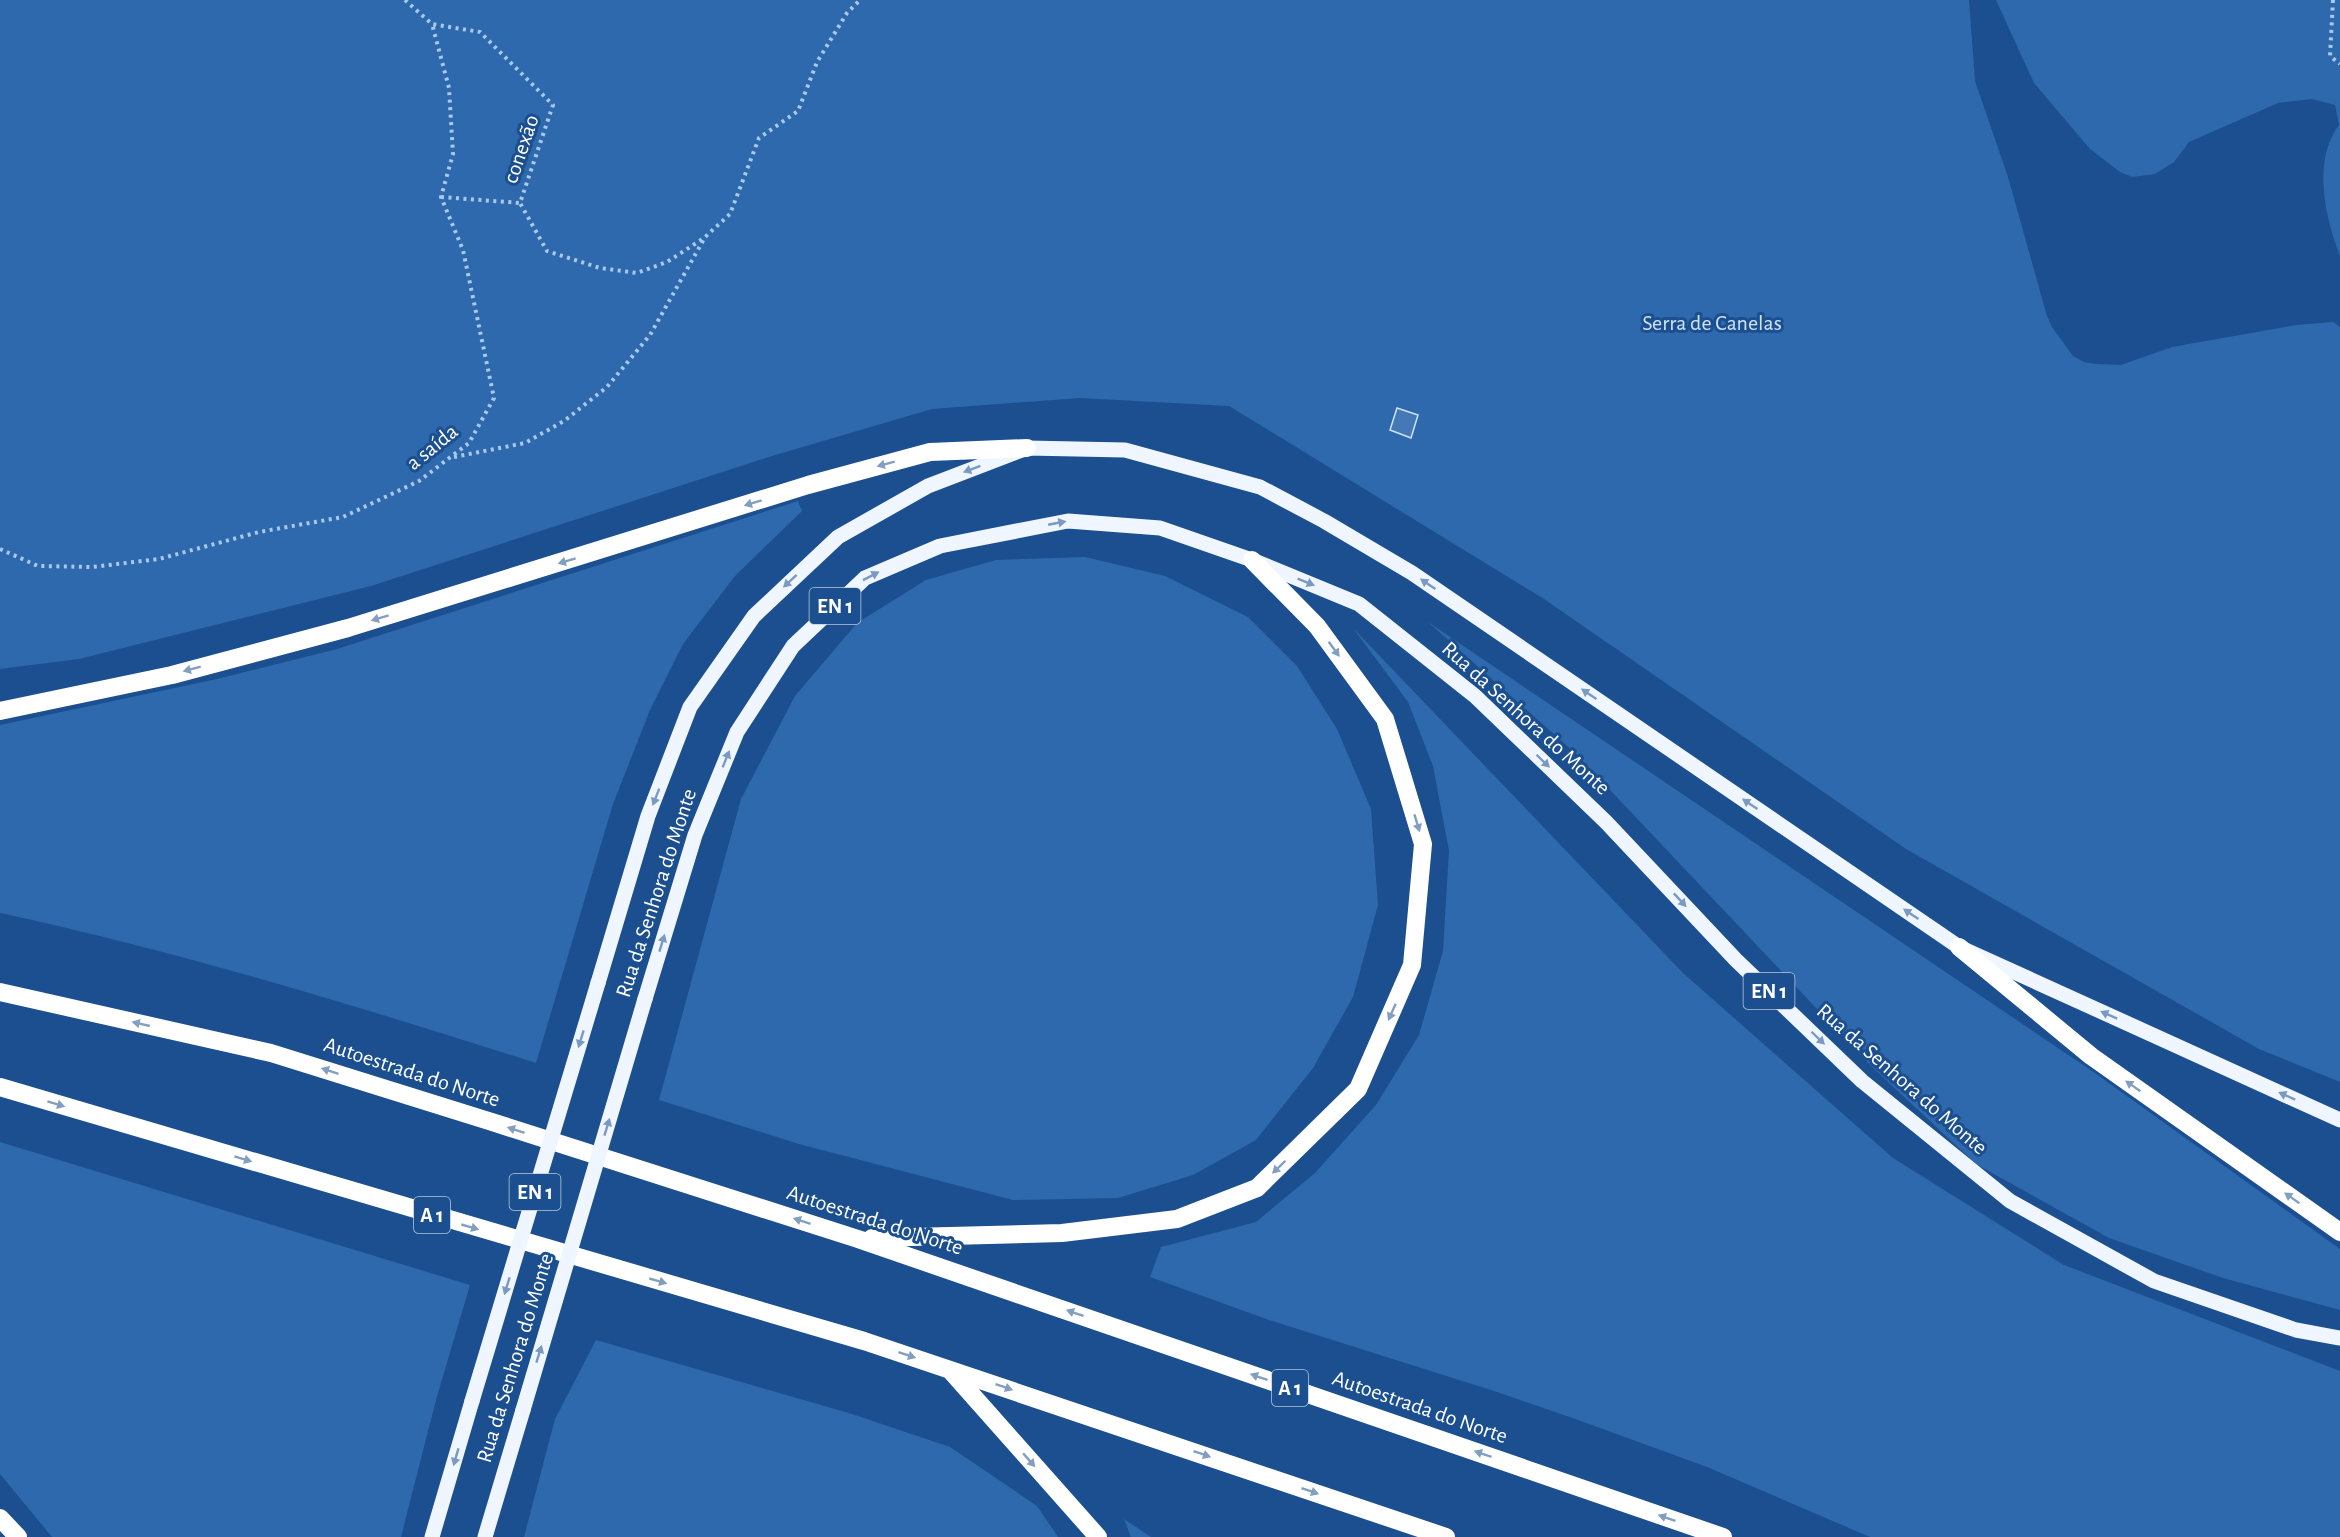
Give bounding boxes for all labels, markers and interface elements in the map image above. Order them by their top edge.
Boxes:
street label: conexão [499,112,543,186]
park label: Serra de Canelas [1642,312,1782,334]
street label: a saída [402,420,462,474]
one-way arrow [877,460,895,469]
one-way arrow [963,464,981,474]
one-way arrow [744,499,762,508]
one-way arrow [1048,518,1067,527]
one-way arrow [558,557,576,566]
one-way arrow [863,571,880,581]
one-way arrow [783,574,798,588]
one-way arrow [1297,578,1315,587]
one-way arrow [1420,579,1436,590]
road number: EN 1 [810,588,860,624]
one-way arrow [371,614,389,623]
street label: Rua da Senhora do Monte [1438,637,1614,799]
one-way arrow [1328,640,1340,656]
one-way arrow [183,665,201,675]
one-way arrow [1581,689,1597,700]
one-way arrow [721,750,731,768]
one-way arrow [1536,754,1550,768]
street label: Rua da Senhora do Monte [612,786,700,1000]
one-way arrow [650,788,660,806]
one-way arrow [1742,799,1758,810]
one-way arrow [1413,814,1422,832]
one-way arrow [1673,893,1687,908]
one-way arrow [1903,908,1919,920]
one-way arrow [658,934,667,952]
road number: EN 1 [1744,973,1794,1009]
street label: Rua da Senhora do Monte [1813,999,1991,1159]
one-way arrow [1387,1003,1397,1021]
one-way arrow [2101,1011,2118,1020]
one-way arrow [132,1018,151,1028]
one-way arrow [576,1030,585,1048]
one-way arrow [1810,1031,1824,1045]
street label: Autoestrada do Norte [321,1033,503,1111]
one-way arrow [321,1066,339,1076]
one-way arrow [2125,1081,2141,1092]
one-way arrow [2278,1092,2295,1101]
one-way arrow [47,1100,65,1109]
one-way arrow [603,1118,612,1136]
one-way arrow [507,1125,525,1134]
one-way arrow [234,1155,252,1164]
one-way arrow [1272,1159,1286,1173]
road number: EN 1 [510,1174,560,1210]
street label: Autoestrada do Norte [784,1181,966,1259]
one-way arrow [2285,1192,2301,1204]
road number: A 1 [414,1197,450,1233]
one-way arrow [793,1216,811,1225]
one-way arrow [461,1223,479,1232]
street label: Rua da Senhora do Monte [473,1251,557,1465]
one-way arrow [502,1277,511,1295]
one-way arrow [649,1277,667,1286]
one-way arrow [1065,1308,1083,1318]
one-way arrow [535,1345,544,1363]
one-way arrow [898,1350,916,1360]
street label: Autoestrada do Norte [1330,1367,1510,1447]
road number: A 1 [1272,1370,1308,1406]
one-way arrow [1250,1371,1268,1381]
one-way arrow [995,1383,1013,1392]
one-way arrow [451,1448,460,1466]
one-way arrow [1474,1449,1492,1458]
one-way arrow [1193,1450,1211,1460]
one-way arrow [1022,1452,1036,1467]
one-way arrow [1301,1487,1319,1496]
one-way arrow [1658,1512,1676,1522]

